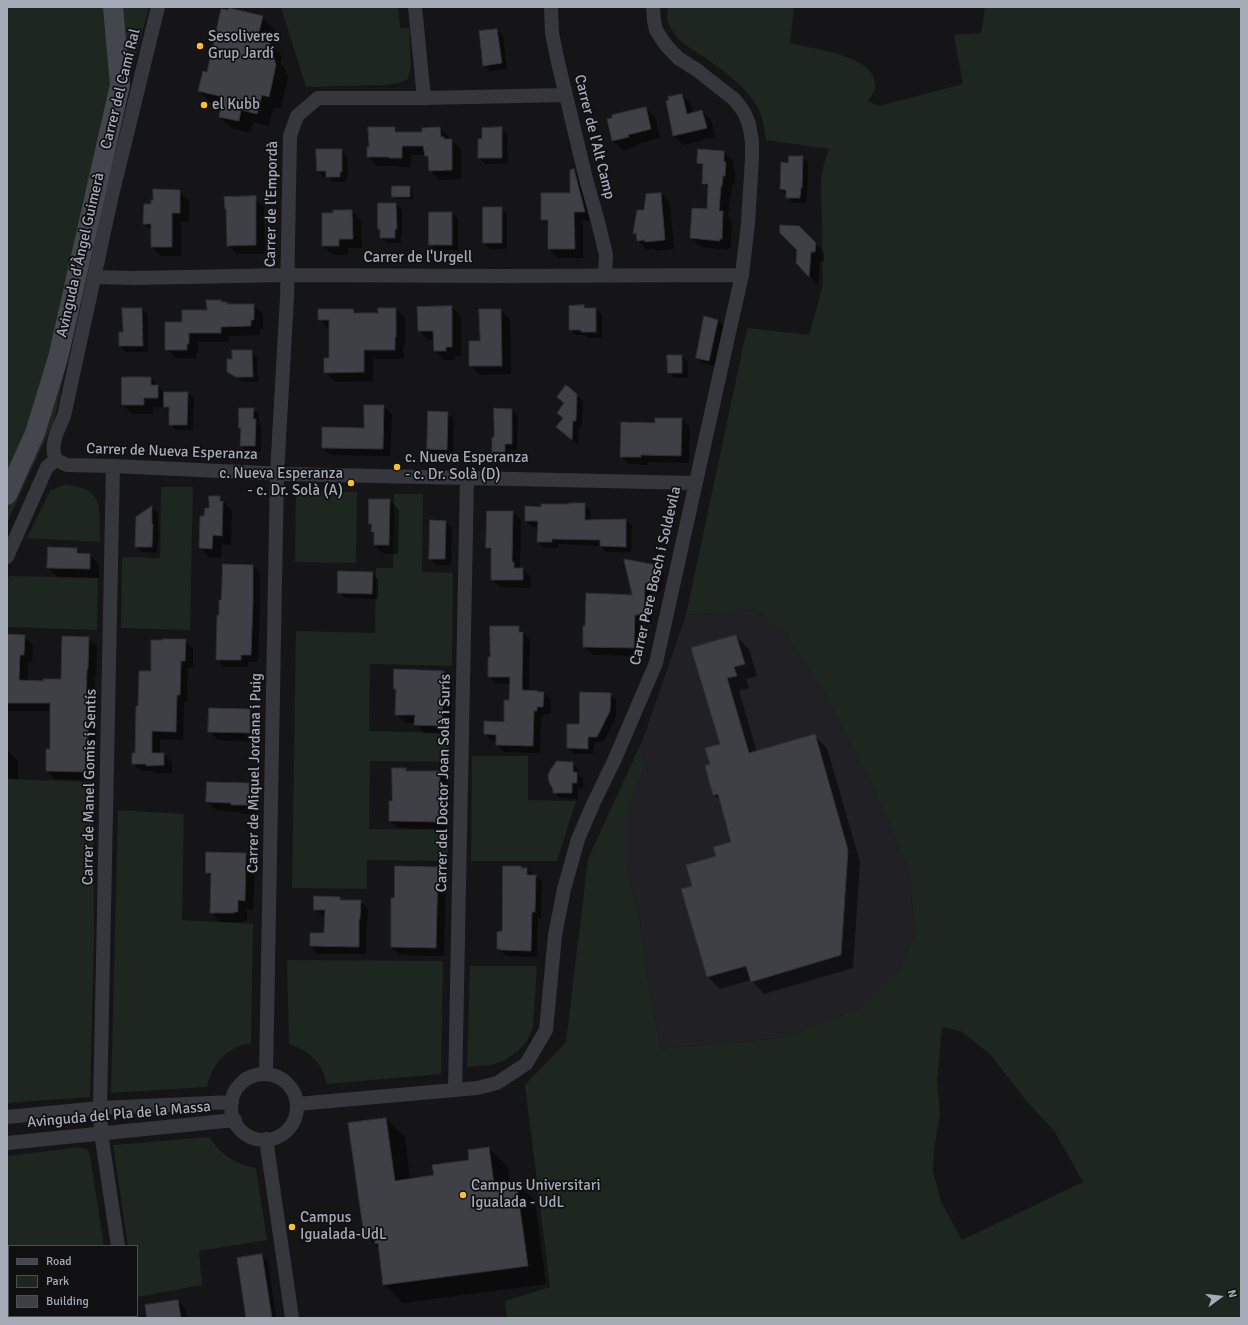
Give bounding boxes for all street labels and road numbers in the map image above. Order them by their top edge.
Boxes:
street label: Carrer del Camí Ral [97,27,145,151]
street label: Carrer de l'Alt Camp [570,73,618,201]
street label: Carrer de l'Empordà [262,141,282,267]
street label: Avinguda d'Àngel Guimerà [53,171,109,339]
street label: Carrer de l'Urgell [364,249,472,267]
street label: Carrer de Nueva Esperanza [86,440,258,464]
street label: Carrer Pere Bosch i Soldevila [627,485,685,667]
street label: Carrer de Miquel Jordana i Puig [244,673,266,873]
street label: Carrer del Doctor Joan Solà i Surís [433,674,455,892]
street label: Carrer de Manel Gomis i Sentís [79,689,101,885]
street label: Avinguda del Pla de la Massa [26,1098,212,1132]

